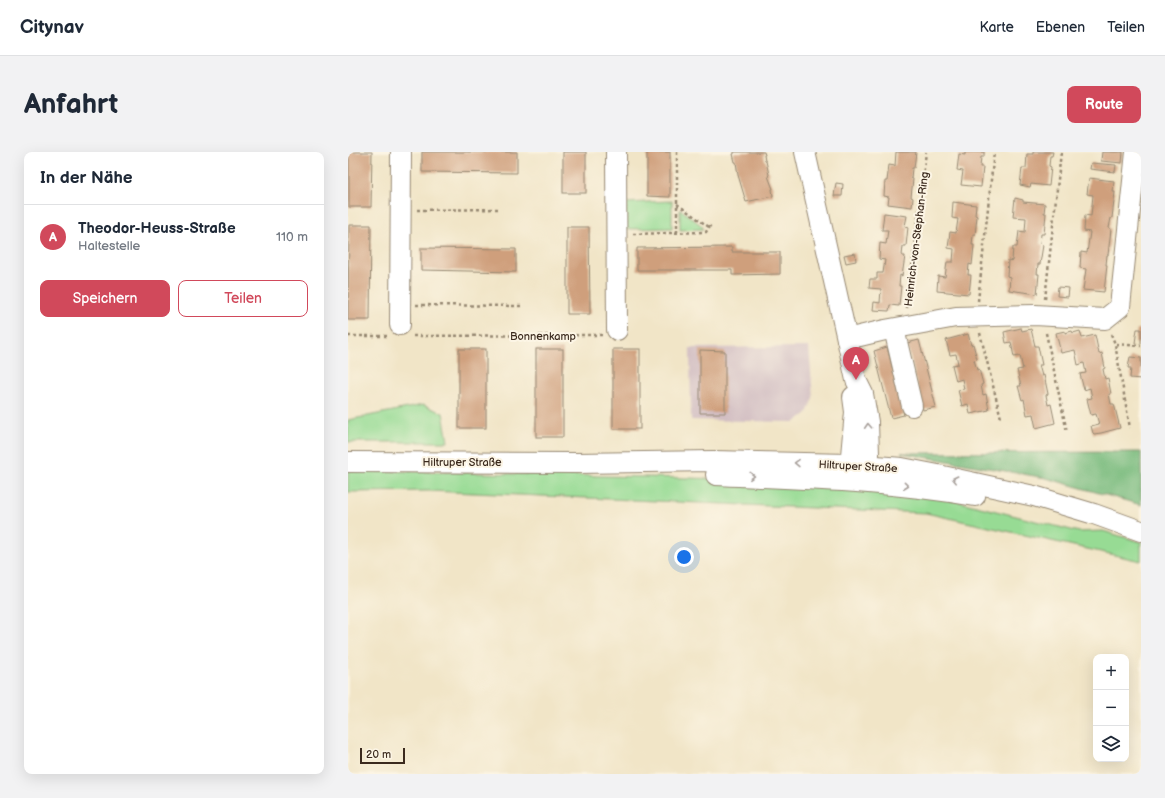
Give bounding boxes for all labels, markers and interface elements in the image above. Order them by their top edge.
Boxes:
text: Citynav [20,16,84,39]
text: Karte [980,19,1014,36]
text: Ebenen [1036,19,1085,36]
text: Teilen [1107,19,1145,36]
button: Route [1067,86,1141,123]
text: Anfahrt [24,88,118,121]
text: In der Nähe [40,168,133,188]
street label: Heinrich-von-Stephan-Ring [902,171,931,307]
text: Theodor-Heuss-Straße [78,219,236,238]
text: A [49,229,57,245]
text: 110 m [276,229,308,245]
text: Haltestelle [78,238,140,254]
button: Speichern [40,280,170,317]
button: Teilen [178,280,308,317]
street label: Bonnenkamp [510,330,576,343]
pin: A [843,347,869,380]
one-way arrow [863,423,872,429]
street label: Hiltruper Straße [423,456,502,469]
street label: Hiltruper Straße [818,458,898,475]
one-way arrow [794,459,800,467]
one-way arrow [749,472,755,481]
one-way arrow [951,475,958,483]
one-way arrow [903,482,909,491]
your location [674,547,694,567]
map controls [1093,654,1129,762]
button: + [1093,654,1129,690]
button: − [1093,690,1129,726]
button: layers [1093,726,1129,762]
scale bar [360,746,405,765]
text: 20 m [366,748,391,761]

